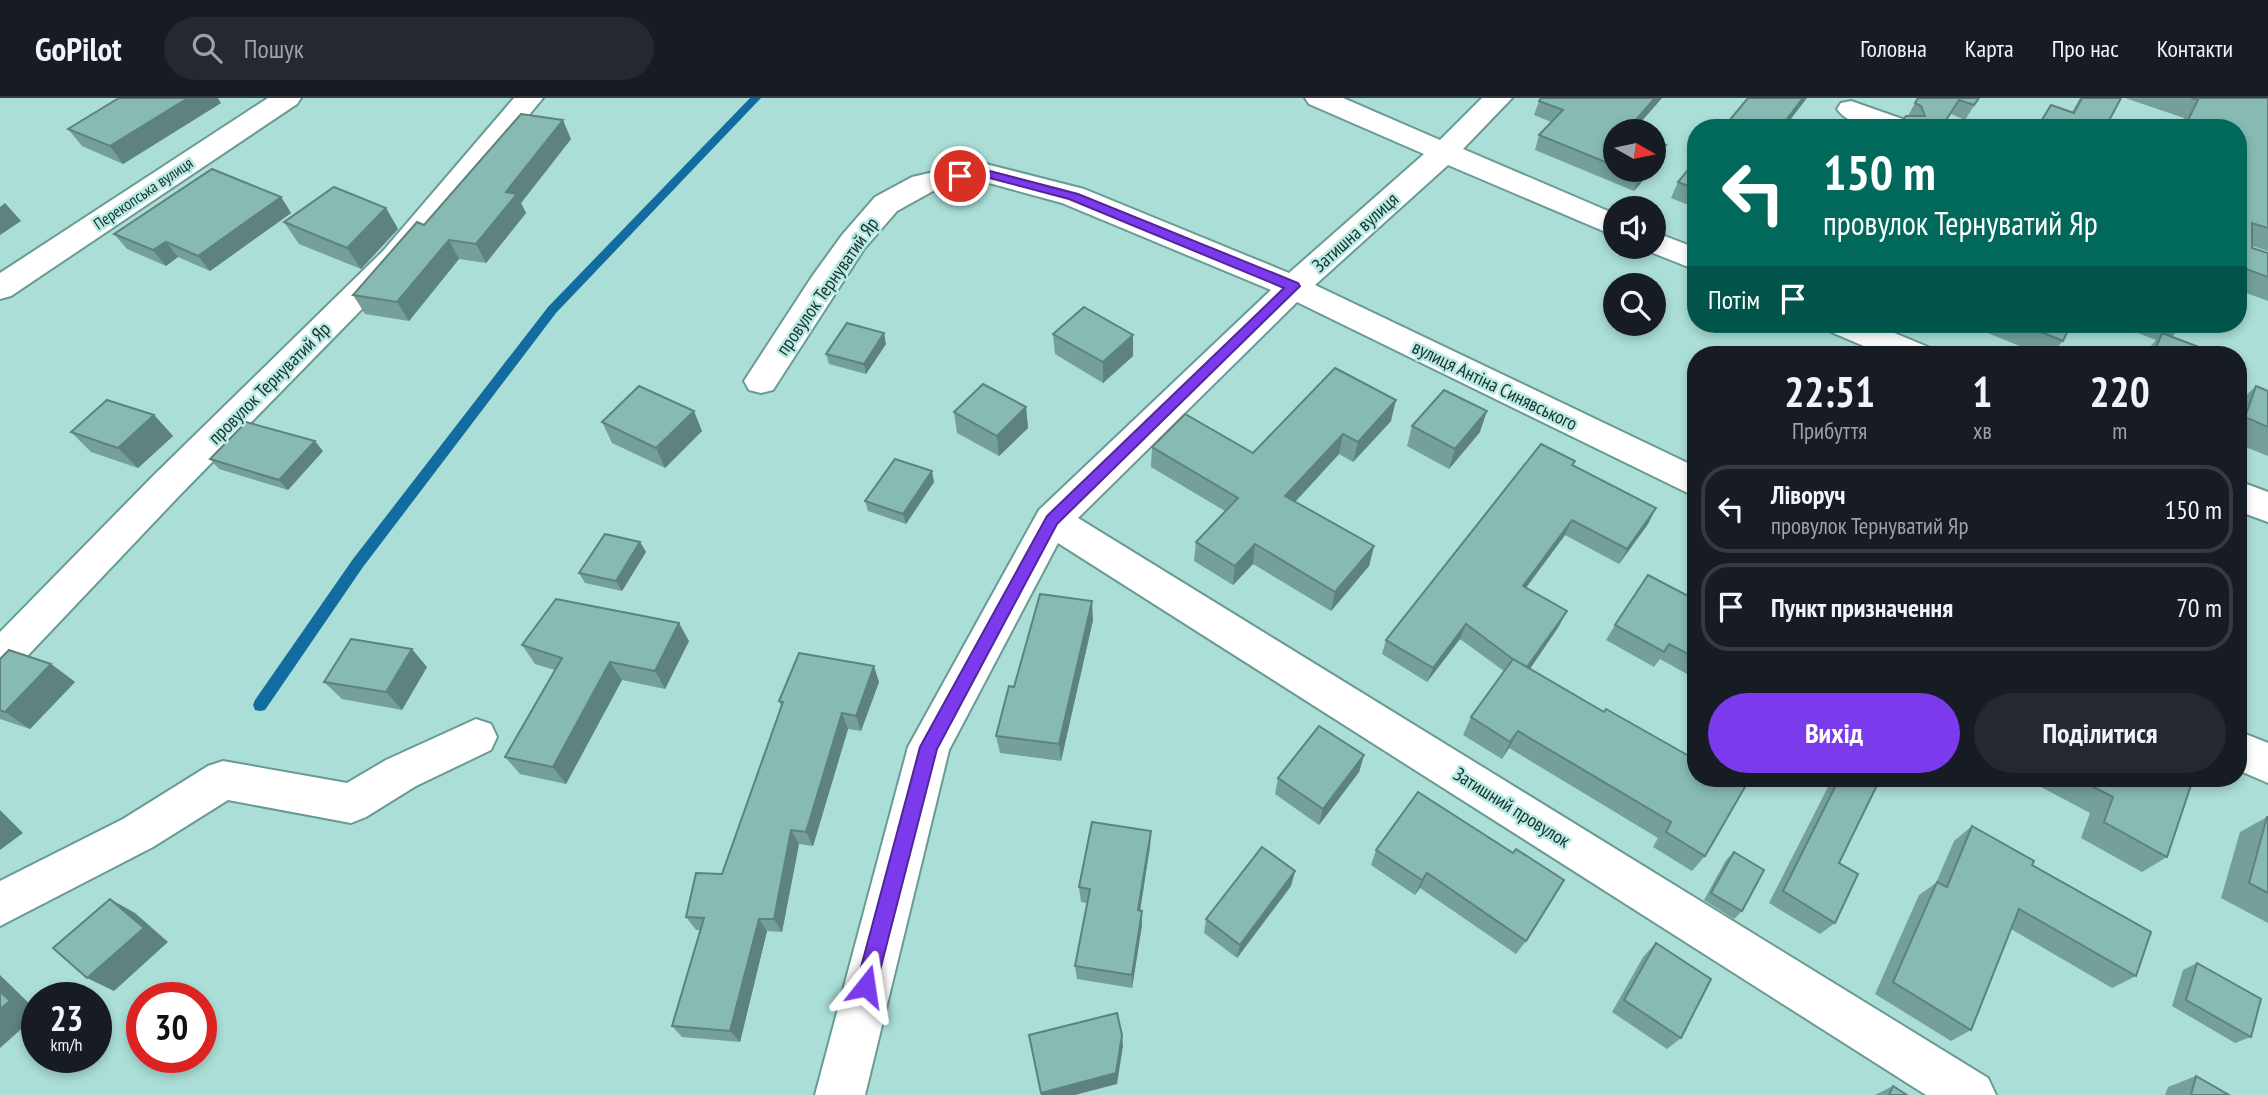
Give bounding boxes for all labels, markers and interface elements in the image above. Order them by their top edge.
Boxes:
search box [164,17,654,80]
text: GoPilot [35,27,122,70]
icon: search [188,29,226,67]
text: Пошук [244,32,304,65]
text: Головна [1860,33,1927,64]
text: Карта [1965,33,2014,64]
text: Про нас [2052,33,2119,64]
text: Контакти [2157,33,2233,64]
north arrow [1603,119,1666,182]
map controls [1603,119,1666,336]
text: 150 m [1823,140,1936,204]
pin [930,146,990,206]
icon: left [1708,147,1799,238]
street label: Перекопська вулиця [90,152,196,234]
icon: arrive [941,157,979,195]
street label: Затишна вулиця [1307,187,1403,277]
button: sound [1603,196,1666,259]
text: провулок Тернуватий Яр [1823,202,2098,244]
street label: провулок Тернуватий Яр [770,212,884,360]
button: search [1603,273,1666,336]
icon: arrive [1774,280,1812,318]
text: Потім [1708,283,1760,316]
street label: провулок Тернуватий Яр [203,317,335,449]
street label: вулиця Антіна Синявського [1409,335,1581,435]
text: 22:51 [1784,364,1875,419]
text: 1 [1972,364,1992,419]
text: 220 [2090,364,2150,419]
text: Прибуття [1792,416,1867,445]
text: хв [1973,416,1992,445]
text: m [2112,416,2127,445]
text: Ліворуч [1771,478,1845,511]
icon: left [1712,490,1750,528]
text: 150 m [2164,493,2222,526]
text: провулок Тернуватий Яр [1771,511,1968,540]
icon: arrive [1712,588,1750,626]
text: Пункт призначення [1771,591,1953,624]
text: 70 m [2176,591,2222,624]
button: Вихід [1708,693,1960,773]
button: Поділитися [1974,693,2226,773]
street label: Затишний провулок [1449,762,1575,853]
position arrow [829,949,903,1023]
speed limit sign: 30 [126,982,217,1073]
text: 23 [50,995,83,1041]
text: km/h [51,1033,82,1056]

